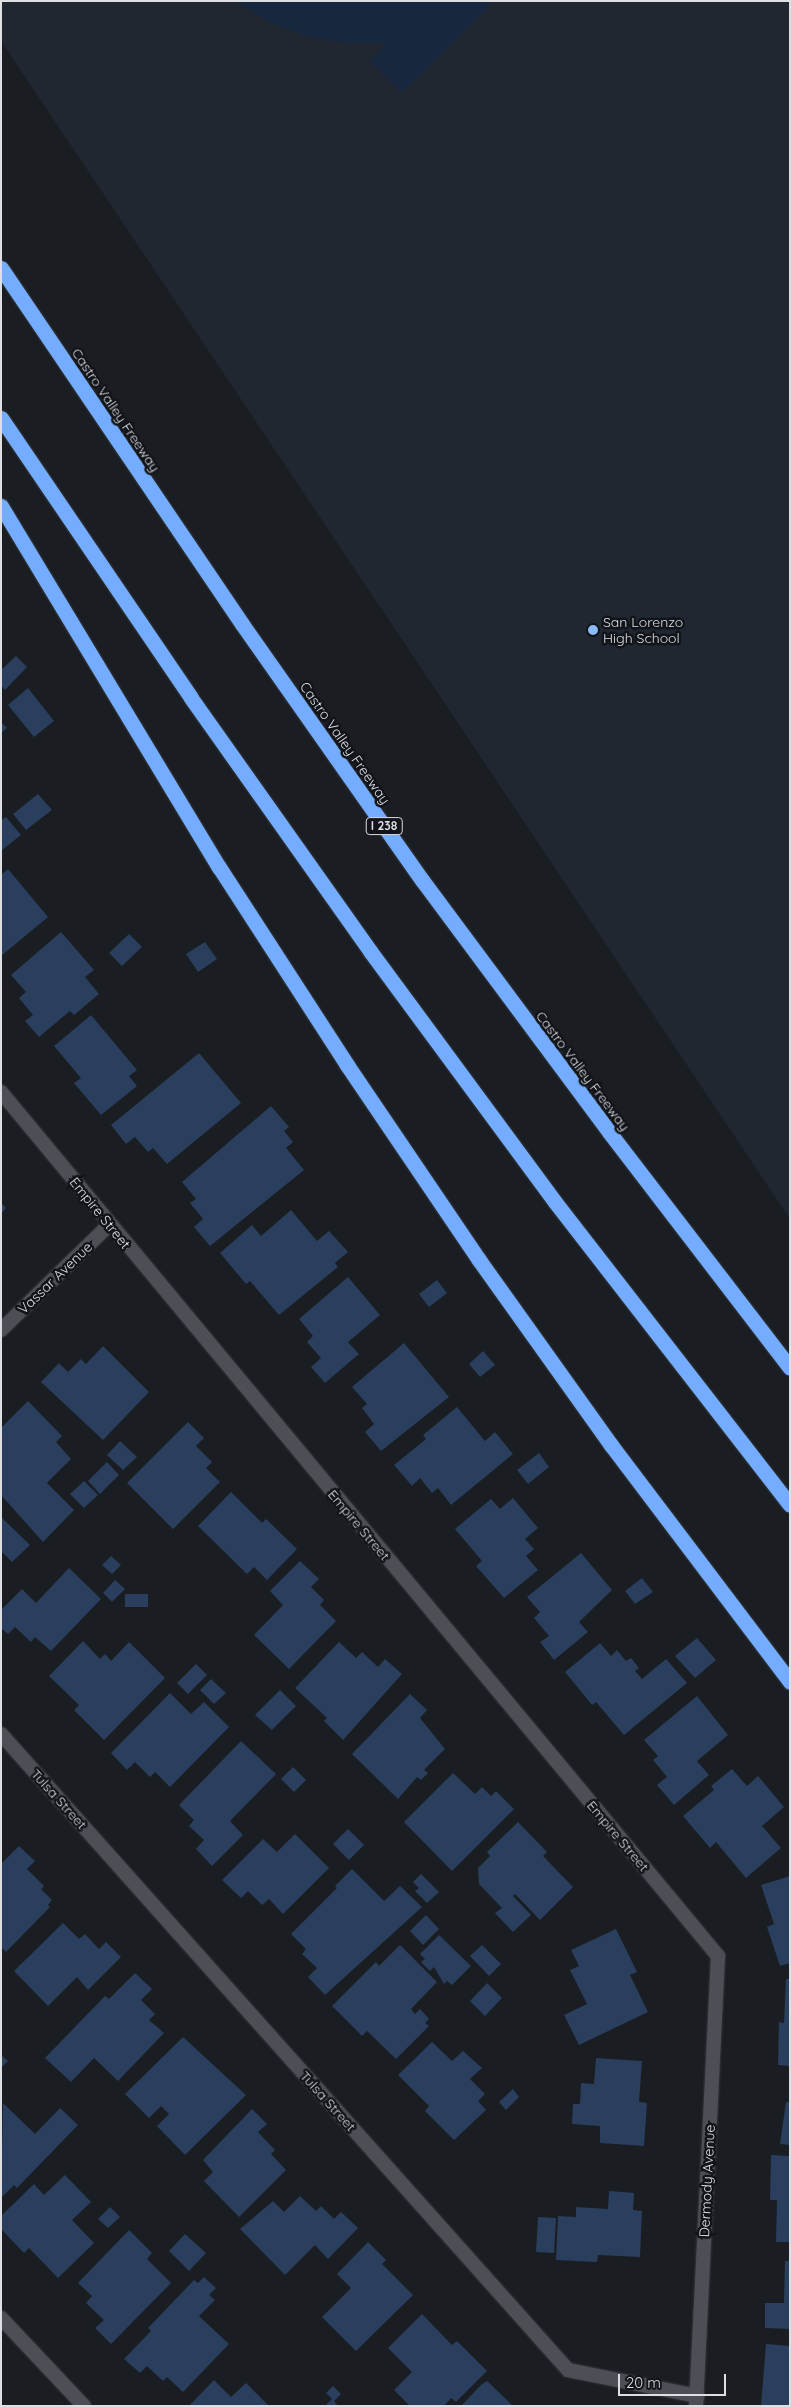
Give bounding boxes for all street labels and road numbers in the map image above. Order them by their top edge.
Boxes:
street label: Castro Valley Freeway [68,345,164,475]
street label: Castro Valley Freeway [296,679,394,807]
road number: I 238 [365,816,403,836]
street label: Castro Valley Freeway [532,1008,634,1134]
street label: Empire Street [66,1174,134,1252]
street label: Vassar Avenue [14,1238,96,1318]
street label: Empire Street [325,1486,393,1564]
street label: Tulsa Street [28,1765,90,1833]
street label: Empire Street [584,1797,652,1875]
street label: Tulsa Street [297,2067,359,2135]
street label: Dermody Avenue [696,2124,718,2238]

